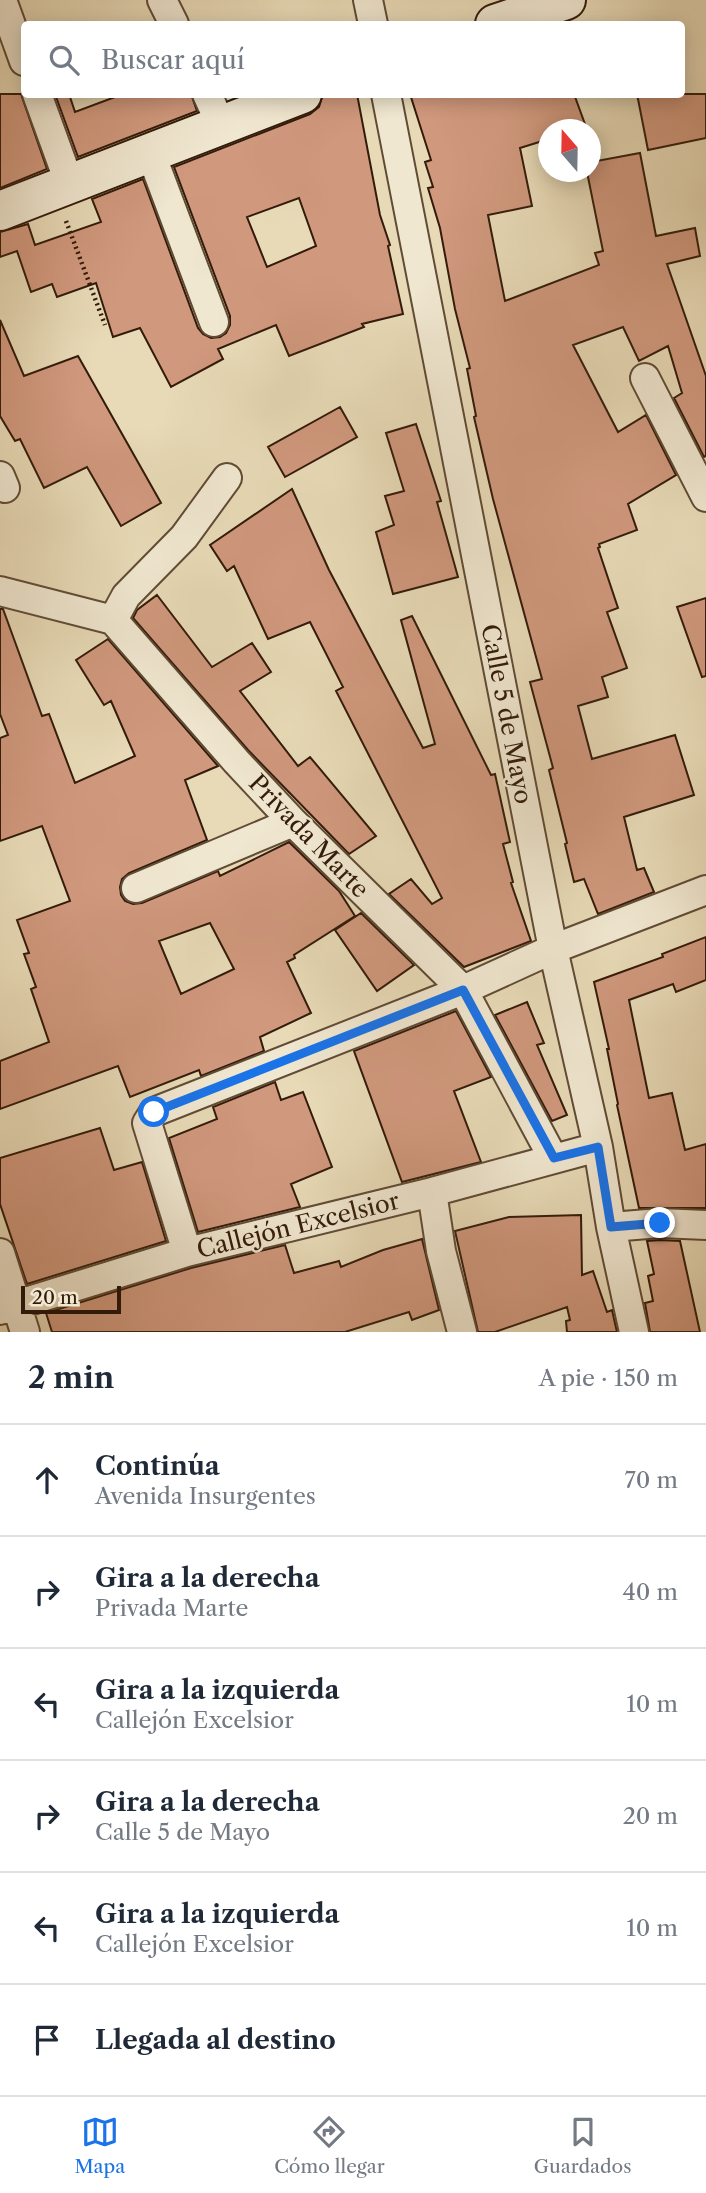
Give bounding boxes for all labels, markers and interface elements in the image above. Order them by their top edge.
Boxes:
search box [21,21,685,98]
icon: search [45,41,83,79]
text: Buscar aquí [101,44,245,76]
north arrow [538,119,601,182]
street label: Calle 5 de Mayo [475,622,539,806]
street label: Privada Marte [243,768,375,904]
route start [138,1096,169,1127]
street label: Callejón Excelsior [194,1186,402,1264]
route end [644,1207,675,1238]
scale bar [21,1283,121,1315]
text: 20 m [32,1286,78,1309]
text: 2 min [28,1359,114,1396]
text: A pie · 150 m [539,1364,678,1392]
text: Continúa [95,1450,220,1482]
icon: ahead [28,1461,66,1499]
text: 70 m [625,1466,678,1494]
text: Avenida Insurgentes [95,1482,316,1510]
text: Gira a la derecha [95,1562,320,1594]
icon: right [28,1573,66,1611]
text: 40 m [623,1578,678,1606]
text: Privada Marte [95,1594,248,1622]
text: Gira a la izquierda [95,1674,340,1706]
icon: left [28,1685,66,1723]
text: 10 m [626,1690,678,1718]
text: Callejón Excelsior [95,1706,294,1734]
text: Gira a la derecha [95,1786,320,1818]
icon: right [28,1797,66,1835]
text: 20 m [623,1802,678,1830]
text: Calle 5 de Mayo [95,1818,270,1846]
text: Gira a la izquierda [95,1898,340,1930]
icon: left [28,1909,66,1947]
text: 10 m [626,1914,678,1942]
text: Callejón Excelsior [95,1930,294,1958]
icon: arrive [28,2021,66,2059]
text: Llegada al destino [95,2024,336,2056]
tab: Mapa [74,2113,125,2178]
tab: Cómo llegar [274,2113,385,2178]
tab: Guardados [534,2113,632,2178]

